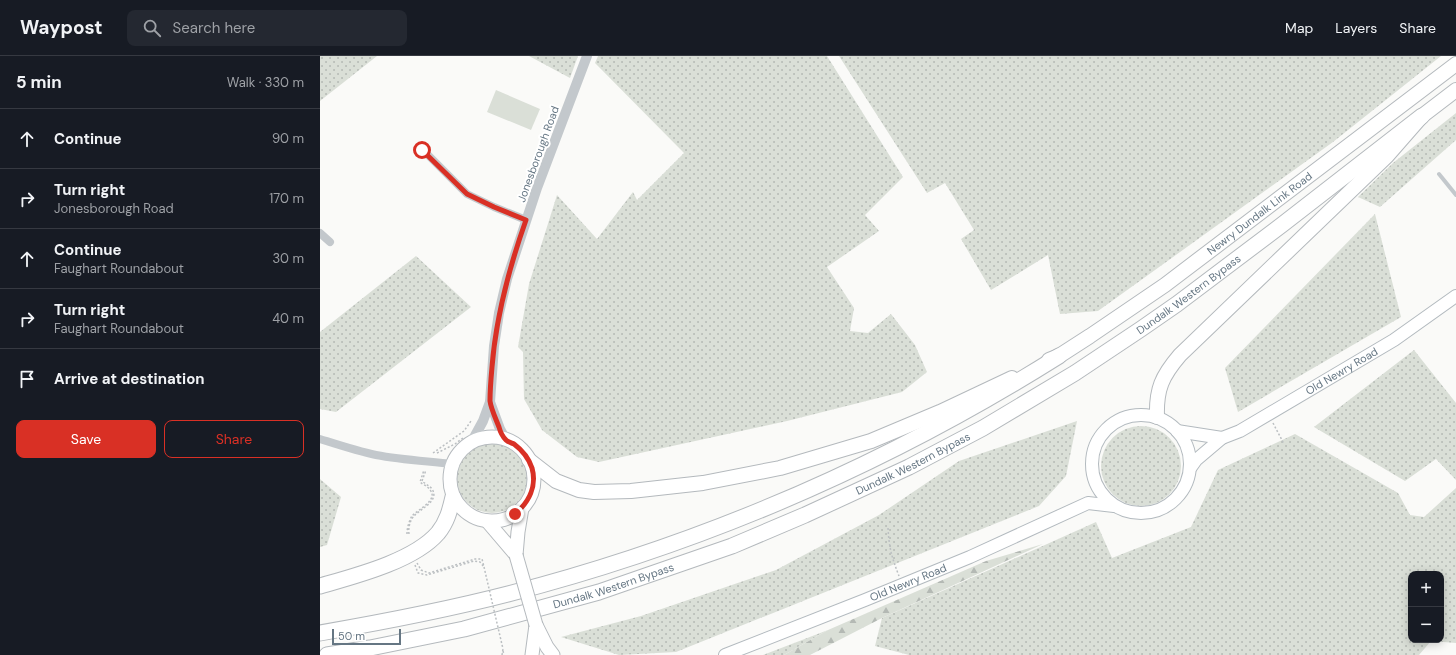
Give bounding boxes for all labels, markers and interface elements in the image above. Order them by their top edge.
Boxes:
search box [127,10,407,46]
text: Waypost [20,15,103,40]
icon: search [141,17,163,39]
text: Search here [173,18,255,38]
text: Map [1285,19,1313,37]
text: Layers [1335,19,1377,37]
text: Share [1399,19,1436,37]
text: 5 min [16,71,62,93]
text: Walk · 330 m [227,74,304,91]
street label: Jonesborough Road [514,104,562,204]
icon: ahead [16,128,38,150]
text: Continue [54,129,122,149]
text: 90 m [272,130,304,147]
route start [413,141,431,159]
street label: Newry Dundalk Link Road [1204,169,1315,258]
text: Turn right [54,180,125,200]
icon: right [16,188,38,210]
text: 170 m [269,190,304,207]
text: Jonesborough Road [54,200,174,217]
text: Continue [54,240,122,260]
icon: ahead [16,248,38,270]
text: 30 m [272,250,304,267]
street label: Dundalk Western Bypass [1134,251,1244,337]
text: Faughart Roundabout [54,260,184,277]
text: Turn right [54,300,125,320]
icon: right [16,308,38,330]
text: 40 m [272,310,304,327]
text: Faughart Roundabout [54,320,184,337]
street label: Old Newry Road [1303,344,1380,398]
icon: arrive [16,368,38,390]
text: Arrive at destination [54,369,205,389]
button: Save [16,420,156,458]
button: Share [164,420,304,458]
street label: Dundalk Western Bypass [853,429,972,498]
route end [506,505,524,523]
street label: Dundalk Western Bypass [551,560,676,611]
street label: Old Newry Road [868,560,949,604]
map controls [1408,571,1444,643]
button: + [1408,571,1444,607]
button: − [1408,607,1444,643]
scale bar [332,627,401,646]
text: 50 m [338,629,365,643]

